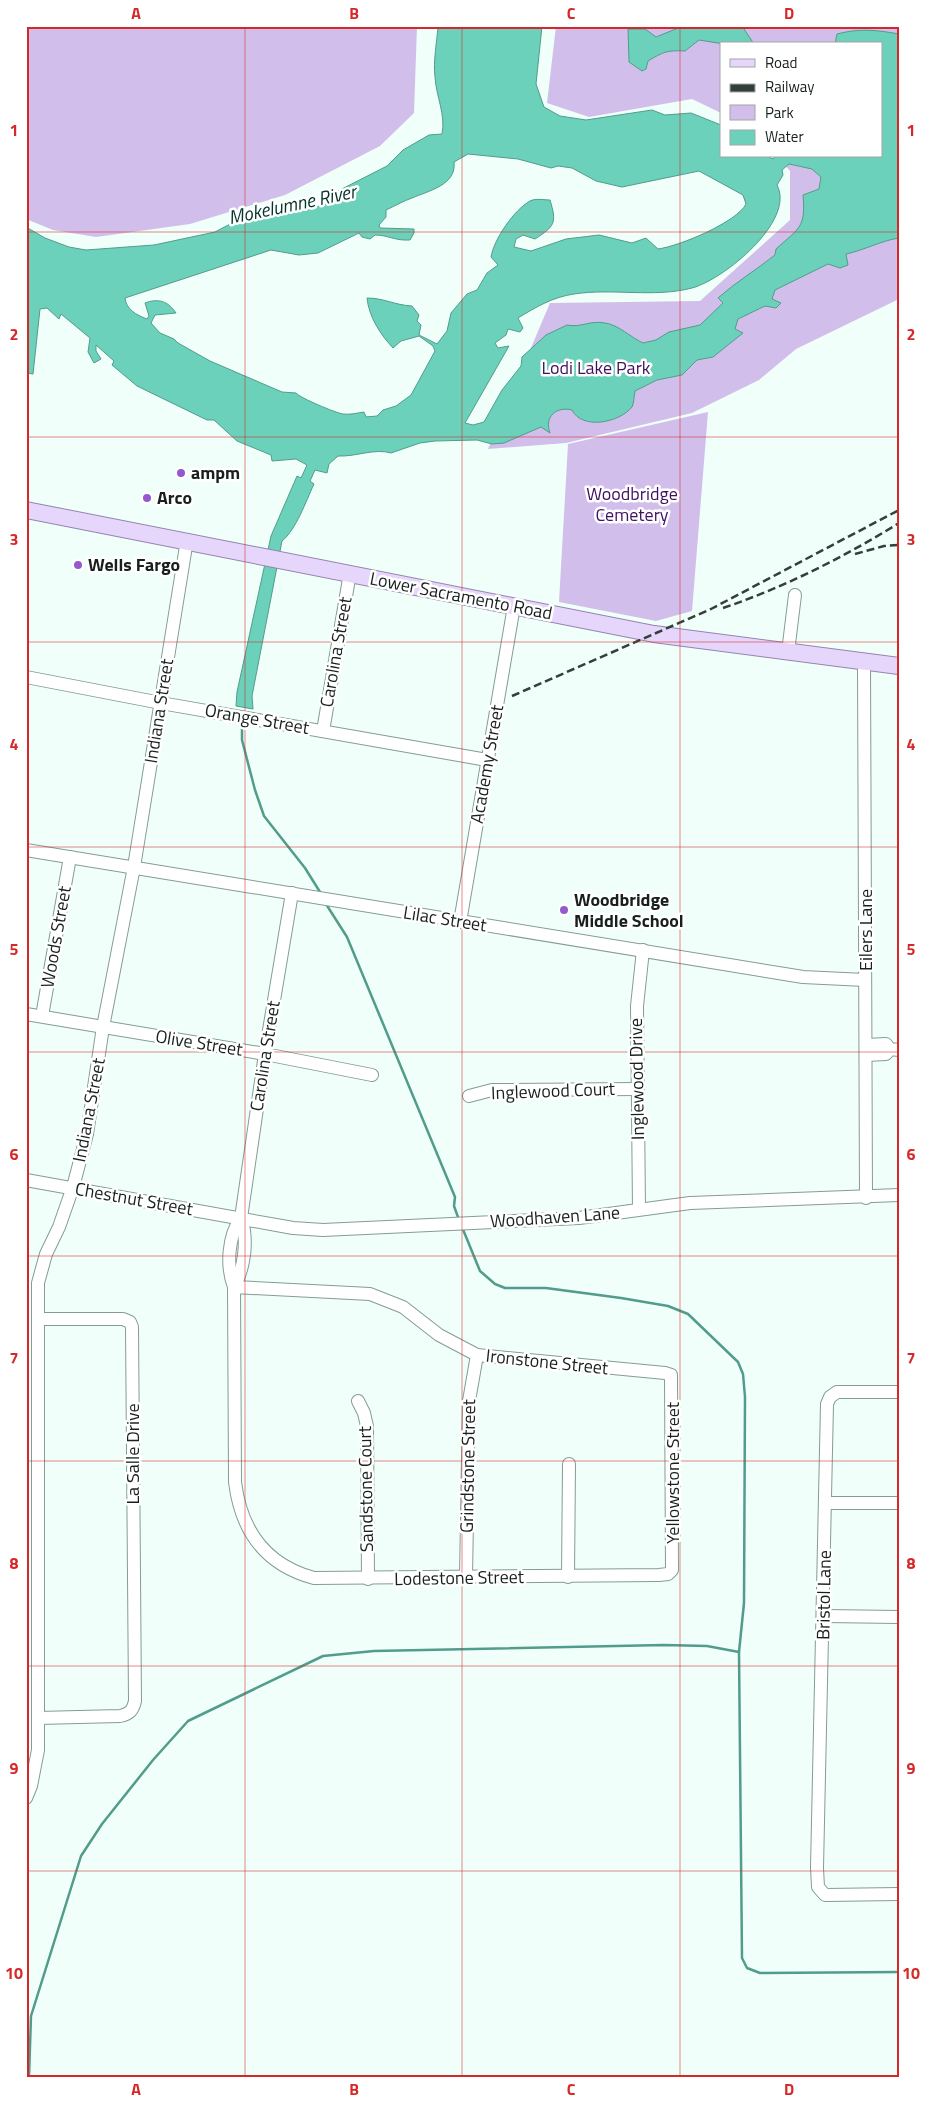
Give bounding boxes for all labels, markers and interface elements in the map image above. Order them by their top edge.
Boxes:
text: A [131,1,141,25]
text: B [349,1,359,25]
text: C [567,1,576,25]
text: D [784,1,794,25]
legend [720,42,882,158]
text: Road [765,51,797,74]
text: Railway [765,75,815,98]
text: Park [765,101,794,124]
text: 1 [10,118,18,142]
text: 1 [907,118,915,142]
text: Water [765,125,804,148]
water label: Mokelumne River [226,175,360,231]
text: 2 [10,322,18,346]
text: 2 [907,322,915,346]
park label: Lodi Lake Park [542,354,651,381]
place label: ampm [191,459,240,486]
marker: ampm [175,467,187,479]
park label: Woodbridge Cemetery [586,480,678,528]
place label: Arco [157,484,192,511]
marker: Arco [141,492,153,504]
text: 3 [10,527,18,551]
text: 3 [907,527,915,551]
place label: Wells Fargo [88,551,180,578]
marker: Wells Fargo [72,559,84,571]
street label: Lower Sacramento Road [368,565,555,626]
street label: Carolina Street [313,594,359,709]
street label: Indiana Street [137,656,180,765]
street label: Orange Street [203,696,312,741]
street label: Academy Street [463,702,510,825]
text: 4 [10,732,19,756]
text: 4 [907,732,916,756]
street label: Woods Street [33,883,78,990]
place label: Woodbridge Middle School [574,886,684,934]
street label: Eilers Lane [852,889,879,971]
street label: Lilac Street [402,899,489,939]
marker: Woodbridge Middle School [558,904,570,916]
text: 5 [10,937,19,961]
text: 5 [907,937,916,961]
street label: Carolina Street [242,998,287,1113]
street label: Inglewood Drive [622,1018,651,1140]
street label: Olive Street [154,1022,245,1063]
street label: Indiana Street [65,1055,112,1164]
street label: Inglewood Court [491,1075,616,1106]
text: 6 [10,1142,19,1166]
text: 6 [907,1142,916,1166]
street label: Chestnut Street [73,1175,196,1222]
street label: Woodhaven Lane [489,1198,621,1235]
street label: Ironstone Street [484,1342,610,1381]
text: 7 [10,1346,18,1370]
text: 7 [907,1346,915,1370]
street label: Grindstone Street [453,1398,482,1533]
street label: Yellowstone Street [659,1401,686,1544]
street label: La Salle Drive [119,1403,146,1505]
street label: Sandstone Court [351,1425,380,1552]
street label: Bristol Lane [809,1550,838,1640]
text: 8 [10,1551,19,1575]
text: 8 [907,1551,916,1575]
street label: Lodestone Street [394,1563,525,1592]
text: 9 [10,1756,19,1780]
text: 9 [907,1756,916,1780]
text: 10 [5,1961,23,1985]
text: 10 [902,1961,920,1985]
text: A [131,2077,141,2101]
text: B [349,2077,359,2101]
text: C [567,2077,576,2101]
text: D [784,2077,794,2101]

